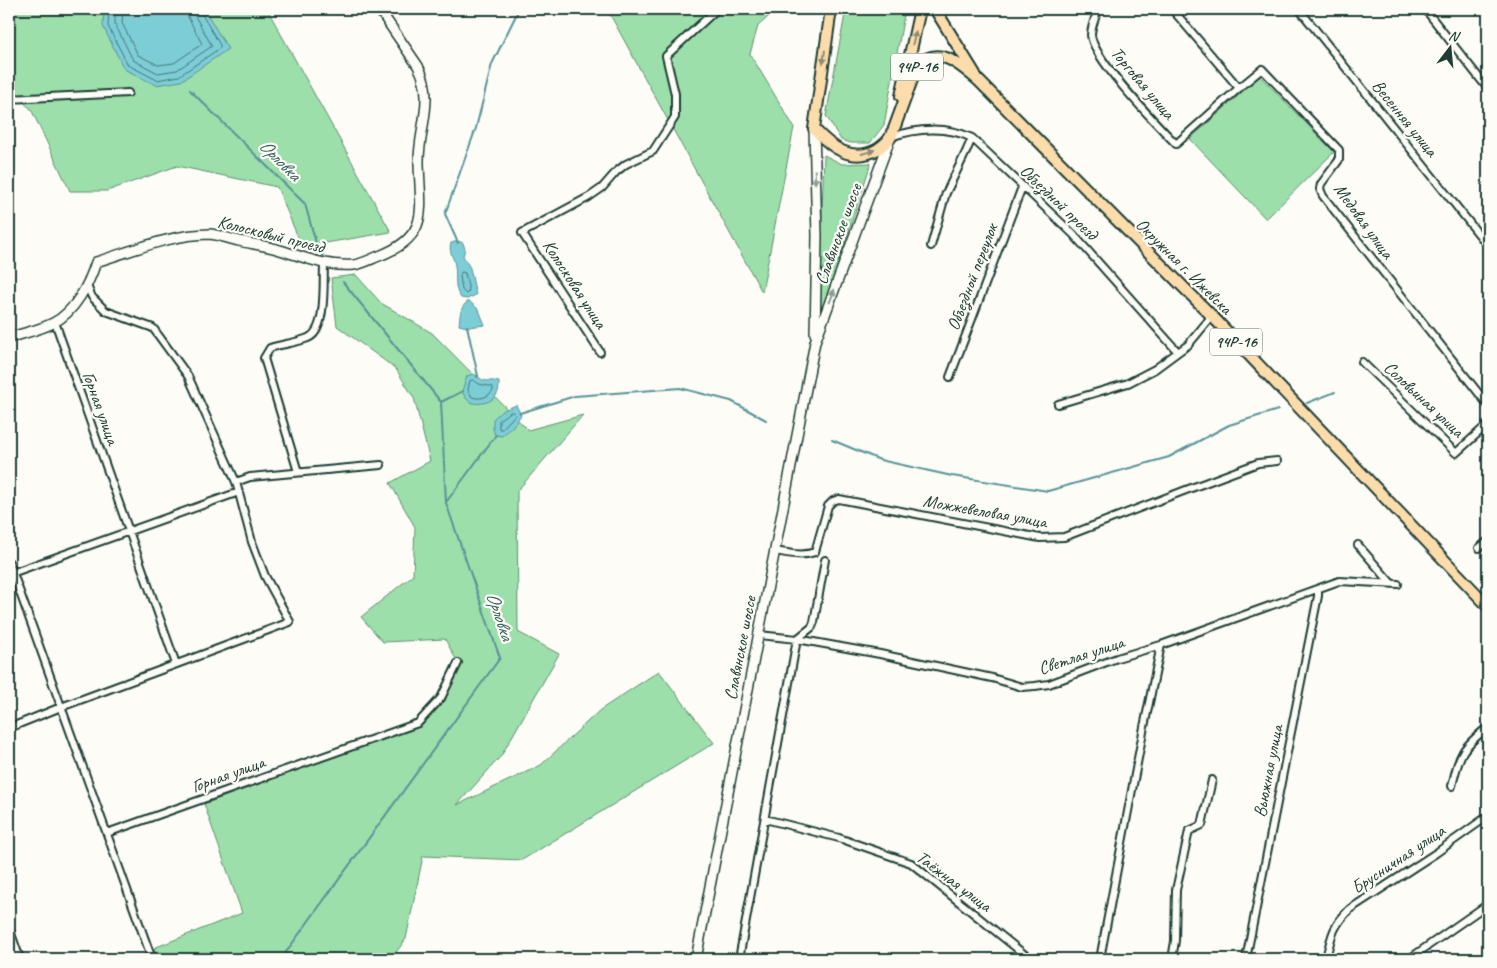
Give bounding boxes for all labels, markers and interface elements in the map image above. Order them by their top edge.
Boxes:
north arrow [1424,22,1474,72]
text: N [1447,27,1462,46]
one-way arrow [910,30,918,45]
street label: Торговая улица [1106,42,1181,125]
one-way arrow [820,49,828,65]
road number: 94Р-16 [891,54,943,80]
street label: Весенняя улица [1367,75,1443,162]
water label: Орловка [254,134,308,188]
one-way arrow [861,148,876,156]
street label: Объездной проезд [1015,159,1104,246]
one-way arrow [811,170,819,186]
street label: Медовая улица [1329,179,1400,264]
street label: Славянское шоссе [810,180,867,287]
street label: Колосковый проезд [215,210,328,258]
street label: Окружная г. Ижевска [1131,213,1238,320]
street label: Объездной переулок [942,218,1004,334]
street label: Колосковая улица [538,235,613,334]
one-way arrow [829,289,836,304]
road number: 94Р-16 [1210,328,1262,356]
street label: Соловьиная улица [1379,356,1470,443]
street label: Горная улица [78,368,125,449]
street label: Можжевеловая улица [921,489,1050,533]
water label: Орловка [481,589,520,645]
street label: Славянское шоссе [719,593,761,702]
street label: Светлая улица [1035,630,1128,679]
street label: Вьюжная улица [1248,721,1288,819]
street label: Горная улица [188,750,269,797]
street label: Брусничная улица [1347,819,1450,898]
street label: Таёжная улица [912,846,997,917]

